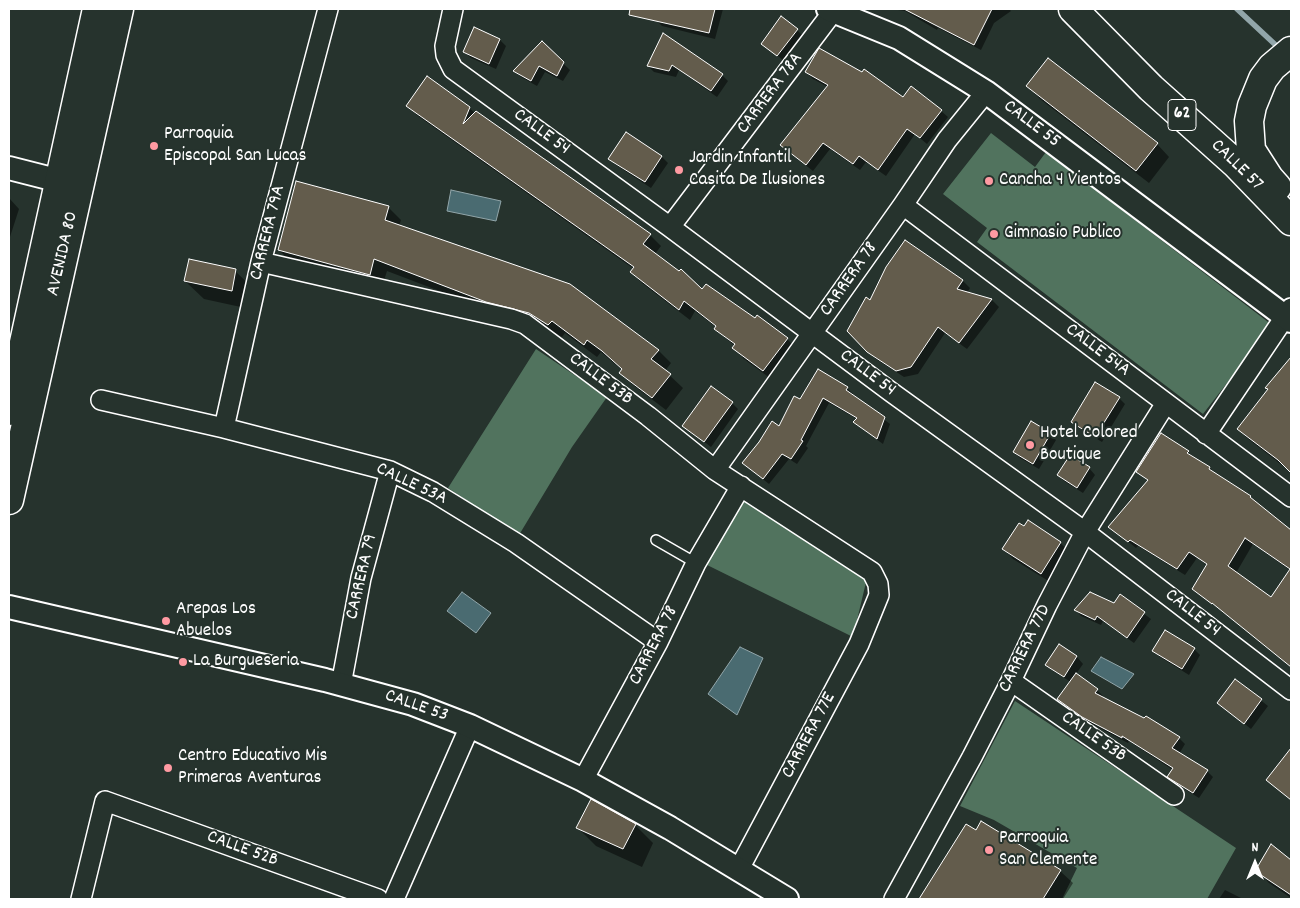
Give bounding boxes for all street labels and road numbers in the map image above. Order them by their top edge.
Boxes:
street label: CARRERA 78A [733,49,809,139]
street label: CALLE 55 [998,96,1064,154]
road number: 62 [1168,100,1196,130]
street label: CALLE 54 [508,105,574,161]
street label: CALLE 57 [1205,135,1267,197]
street label: CARRERA 79A [246,183,292,283]
street label: AVENIDA 80 [43,210,85,298]
street label: CARRERA 78 [816,238,884,322]
street label: CALLE 54A [1060,319,1134,383]
street label: CALLE 54 [834,345,900,403]
street label: CALLE 53B [563,348,637,412]
street label: CALLE 53A [372,459,450,511]
street label: CARRERA 79 [342,532,384,622]
street label: CALLE 54 [1159,585,1225,643]
street label: CARRERA 77D [995,601,1057,697]
street label: CARRERA 78 [625,603,685,689]
street label: CALLE 53 [381,686,451,728]
street label: CARRERA 77E [778,689,842,783]
street label: CALLE 53B [1056,707,1130,769]
street label: CALLE 52B [203,827,281,873]

